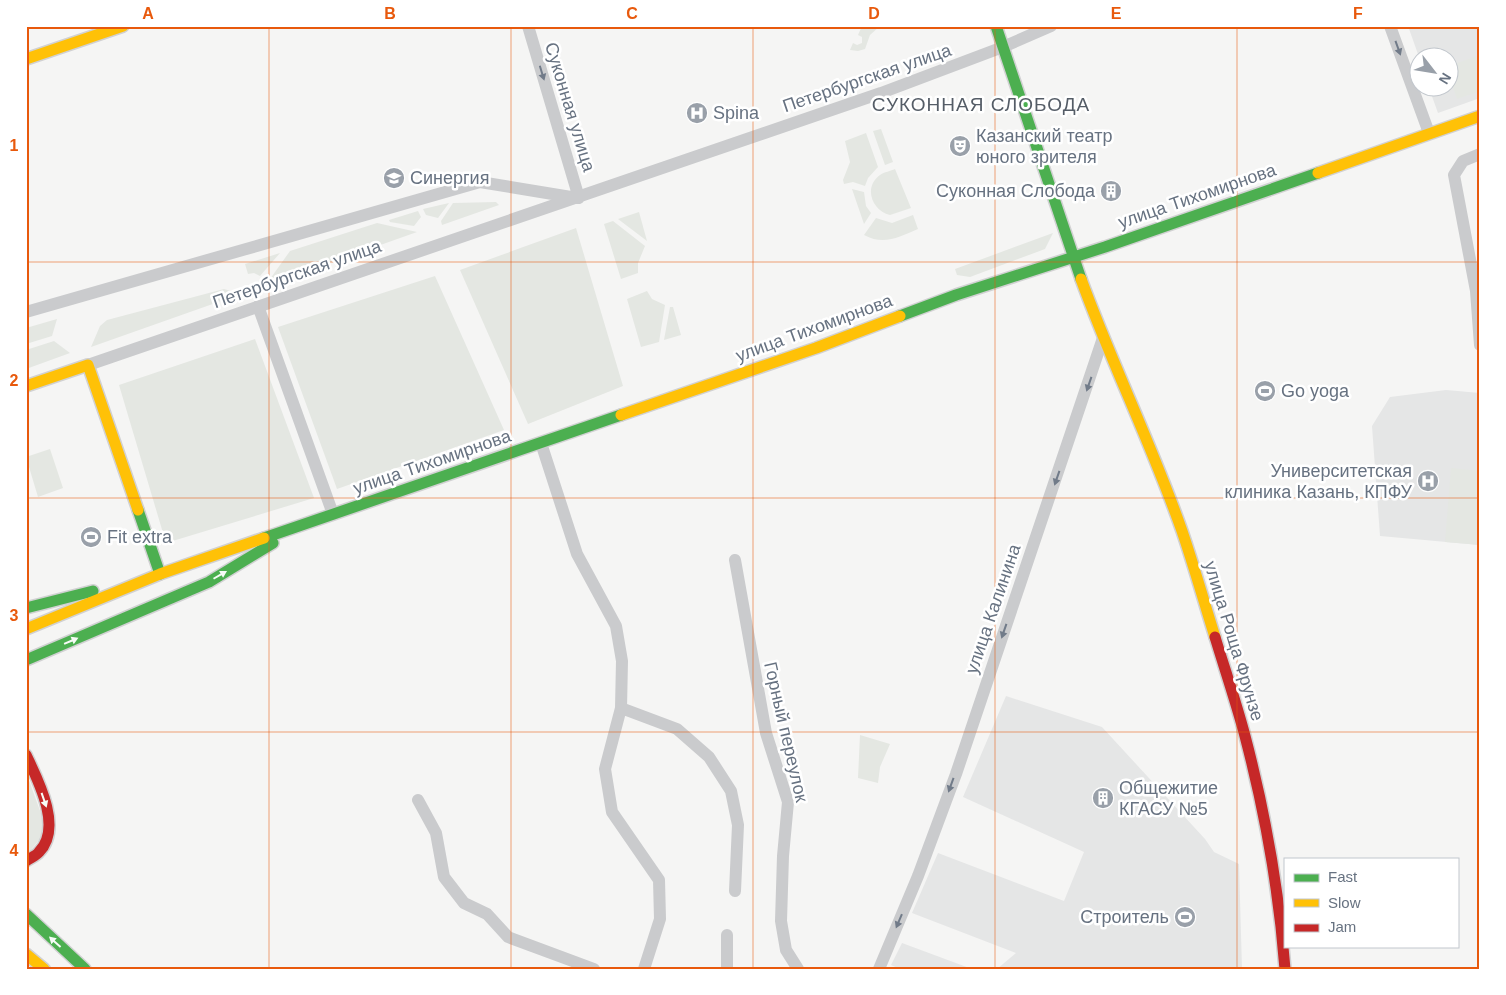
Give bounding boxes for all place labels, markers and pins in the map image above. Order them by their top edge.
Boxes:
hospital icon: Spina [685,101,709,125]
place label: Spina [713,103,760,123]
place label: Казанский театр юного зрителя [976,126,1112,167]
theatre icon: Казанский театр юного зрителя [948,134,972,158]
school or university icon: Синергия [382,166,406,190]
place label: Синергия [410,168,489,188]
building icon: Суконная Слобода [1099,179,1123,203]
place label: Суконная Слобода [936,181,1096,201]
sports icon: Go yoga [1253,379,1277,403]
place label: Go yoga [1281,381,1350,401]
place label: Университетская клиника Казань, КПФУ [1224,461,1413,502]
hospital icon: Университетская клиника Казань, КПФУ [1416,469,1440,493]
sports icon: Fit extra [79,525,103,549]
place label: Fit extra [107,527,173,547]
place label: Общежитие КГАСУ №5 [1119,778,1218,819]
building icon: Общежитие КГАСУ №5 [1091,786,1115,810]
sports icon: Строитель [1173,905,1197,929]
place label: Строитель [1080,907,1169,927]

